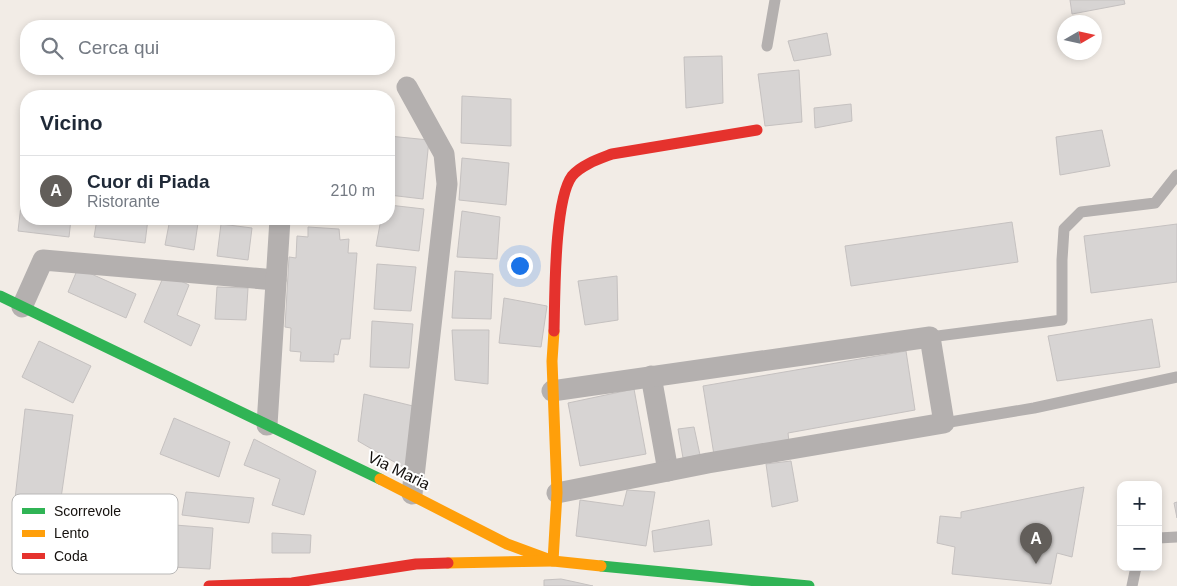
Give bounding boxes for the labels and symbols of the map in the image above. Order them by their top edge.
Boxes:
north arrow [1057,15,1102,60]
your location [507,253,533,279]
street label: Via Maria [365,448,433,493]
legend [12,494,178,574]
text: Scorrevole [54,503,121,519]
pin: A [1020,523,1052,564]
text: Lento [54,525,89,541]
text: Coda [54,548,88,564]

